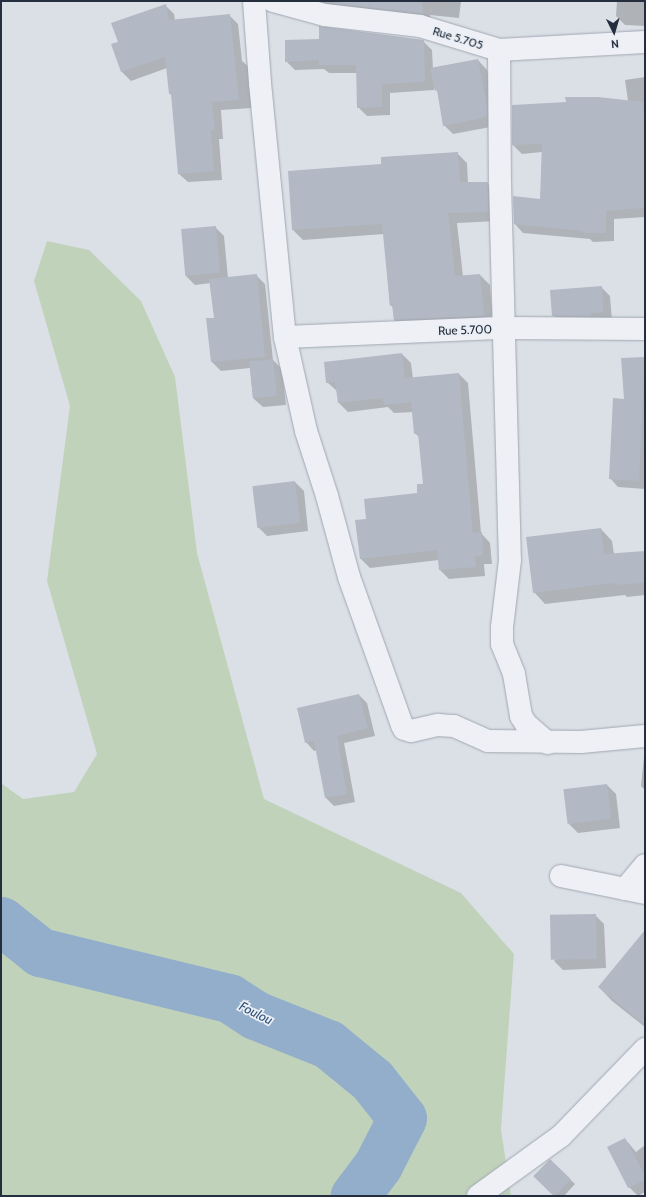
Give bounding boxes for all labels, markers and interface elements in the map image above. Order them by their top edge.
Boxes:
north arrow [594,12,634,52]
street label: Rue 5.705 [431,24,485,52]
text: N [611,37,620,51]
street label: Rue 5.700 [438,322,492,338]
water label: Foulou [237,998,275,1028]

